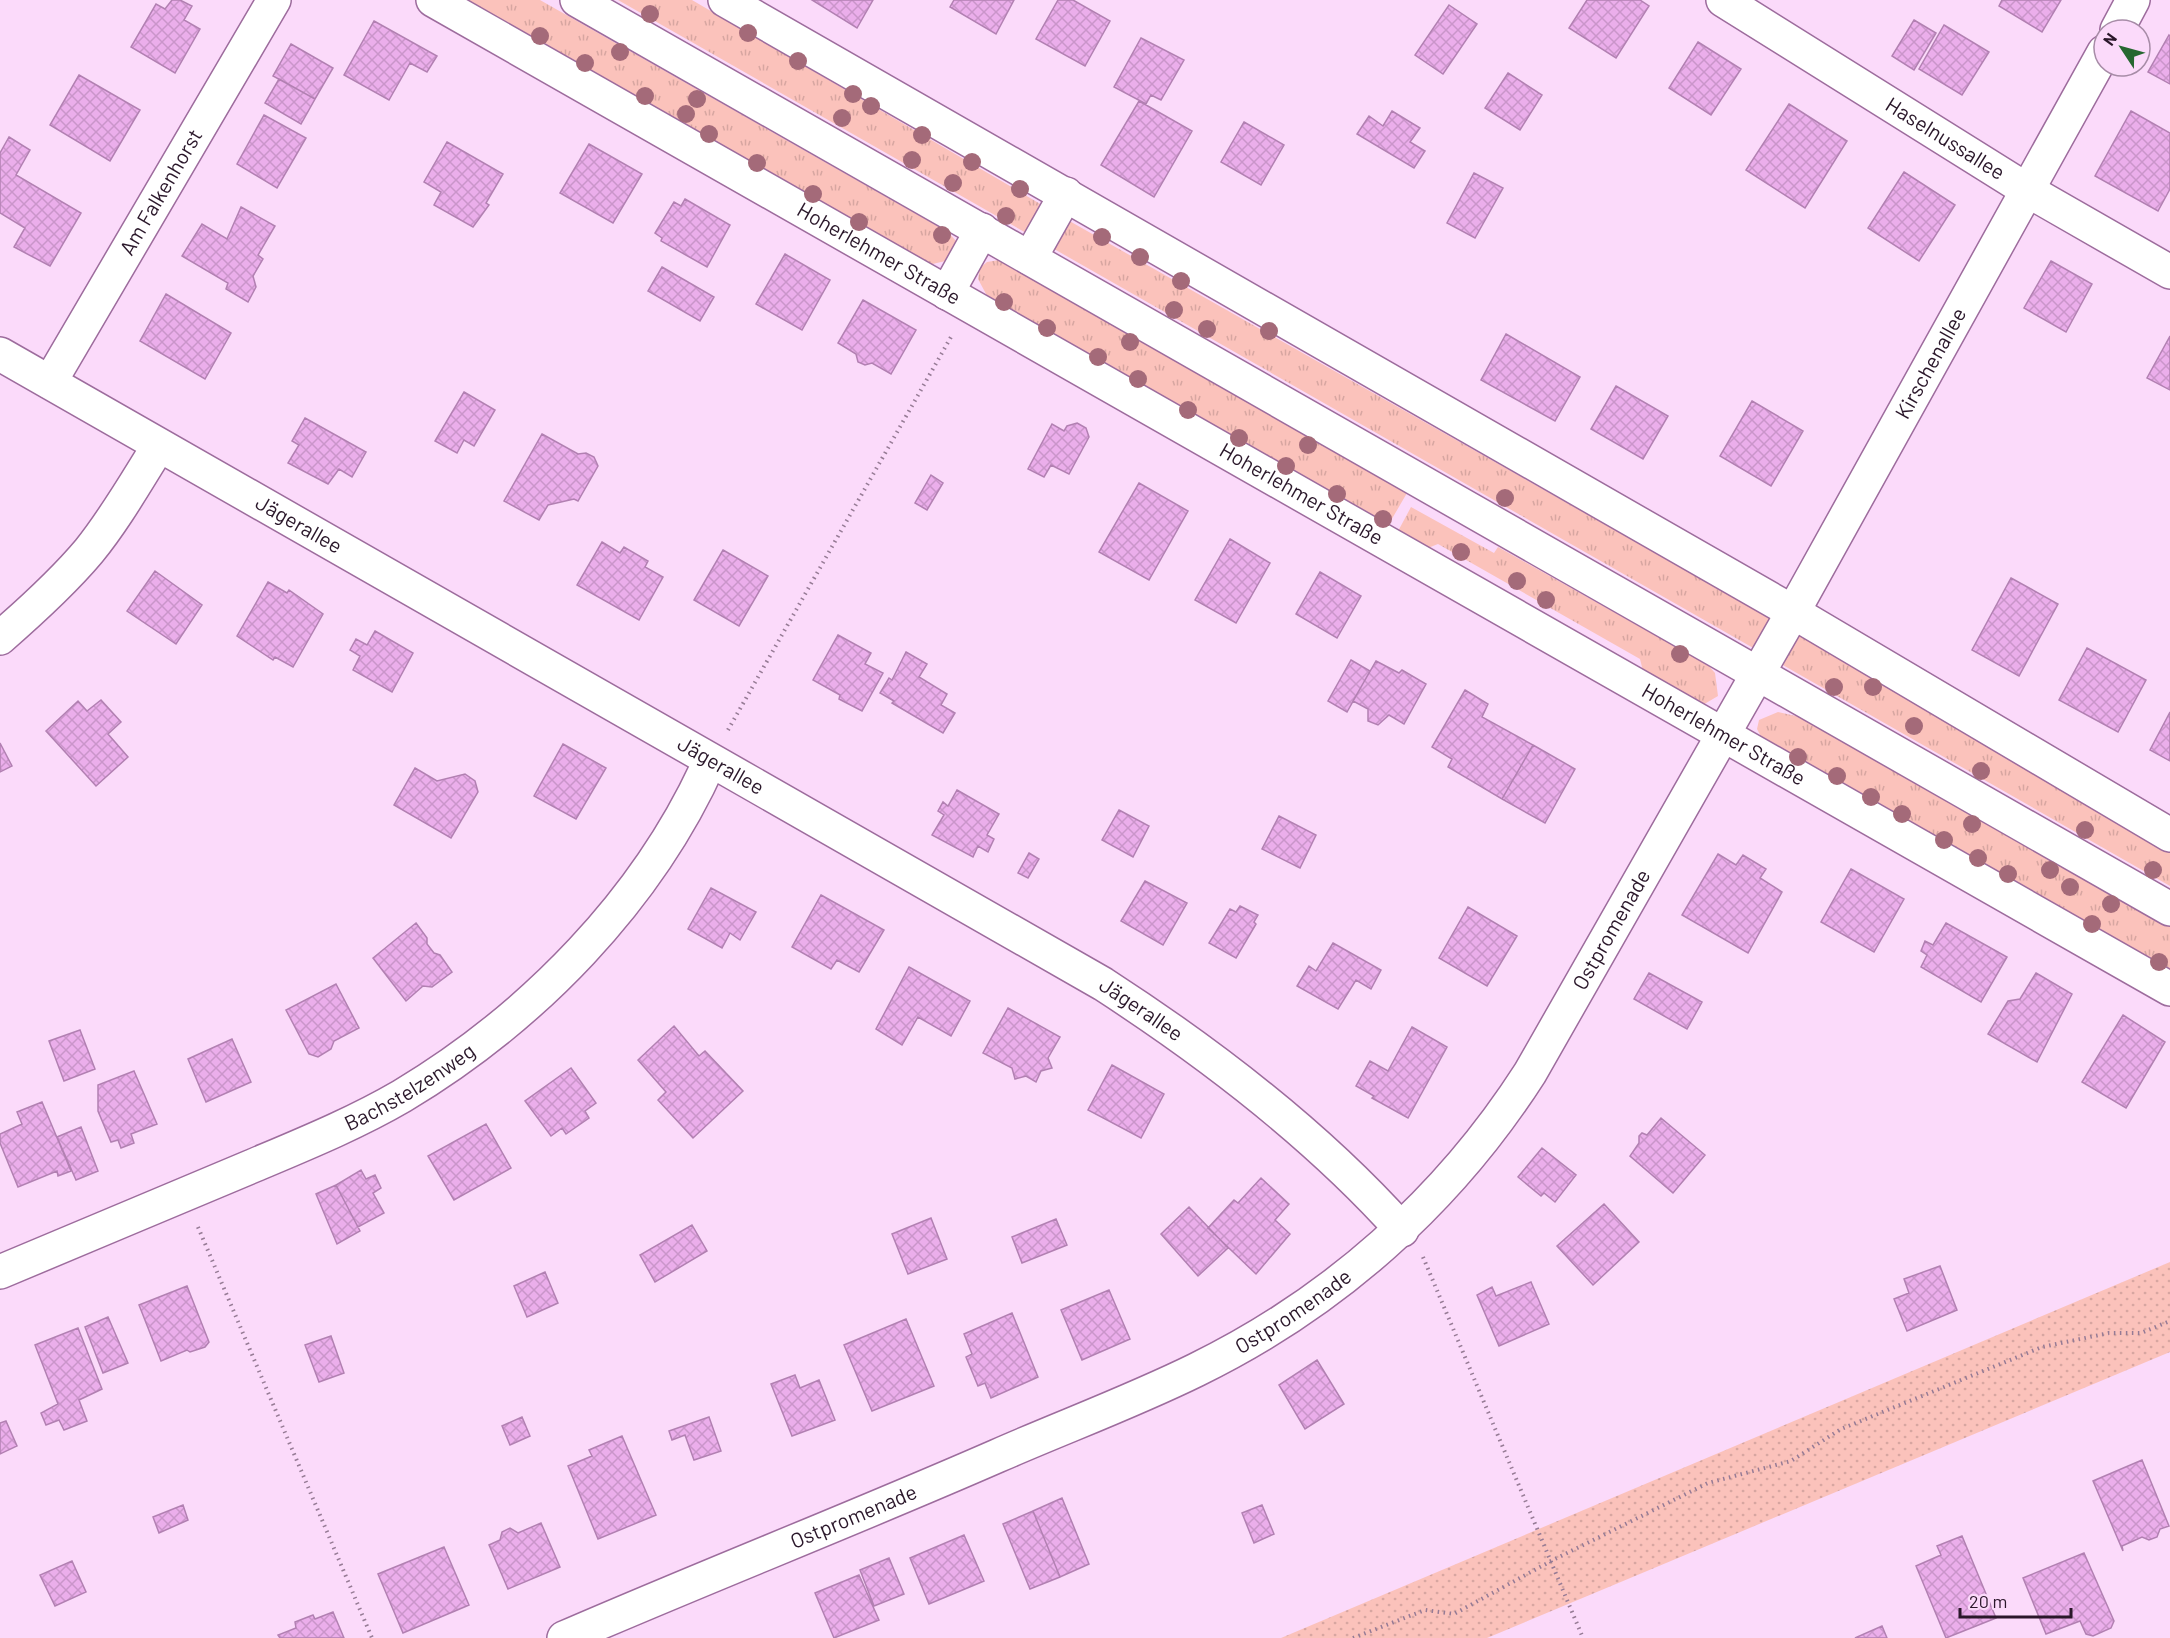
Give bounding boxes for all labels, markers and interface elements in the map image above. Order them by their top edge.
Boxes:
north arrow [2092,18,2152,78]
text: N [2099,29,2120,49]
street label: Haselnussallee [1882,91,2010,184]
street label: Am Falkenhorst [113,124,207,259]
street label: Hoherlehmer Straße [793,196,966,309]
street label: Kirschenallee [1889,303,1971,423]
street label: Hoherlehmer Straße [1216,437,1388,549]
street label: Jägerallee [252,489,347,558]
street label: Hoherlehmer Straße [1638,677,1810,790]
street label: Jägerallee [674,730,769,799]
street label: Ostpromenade [1566,864,1655,994]
street label: Jägerallee [1095,971,1189,1046]
street label: Bachstelzenweg [340,1037,479,1135]
street label: Ostpromenade [1230,1263,1355,1358]
street label: Ostpromenade [786,1478,920,1553]
scale bar [1960,1581,2071,1619]
text: 20 m [1969,1590,2007,1612]

